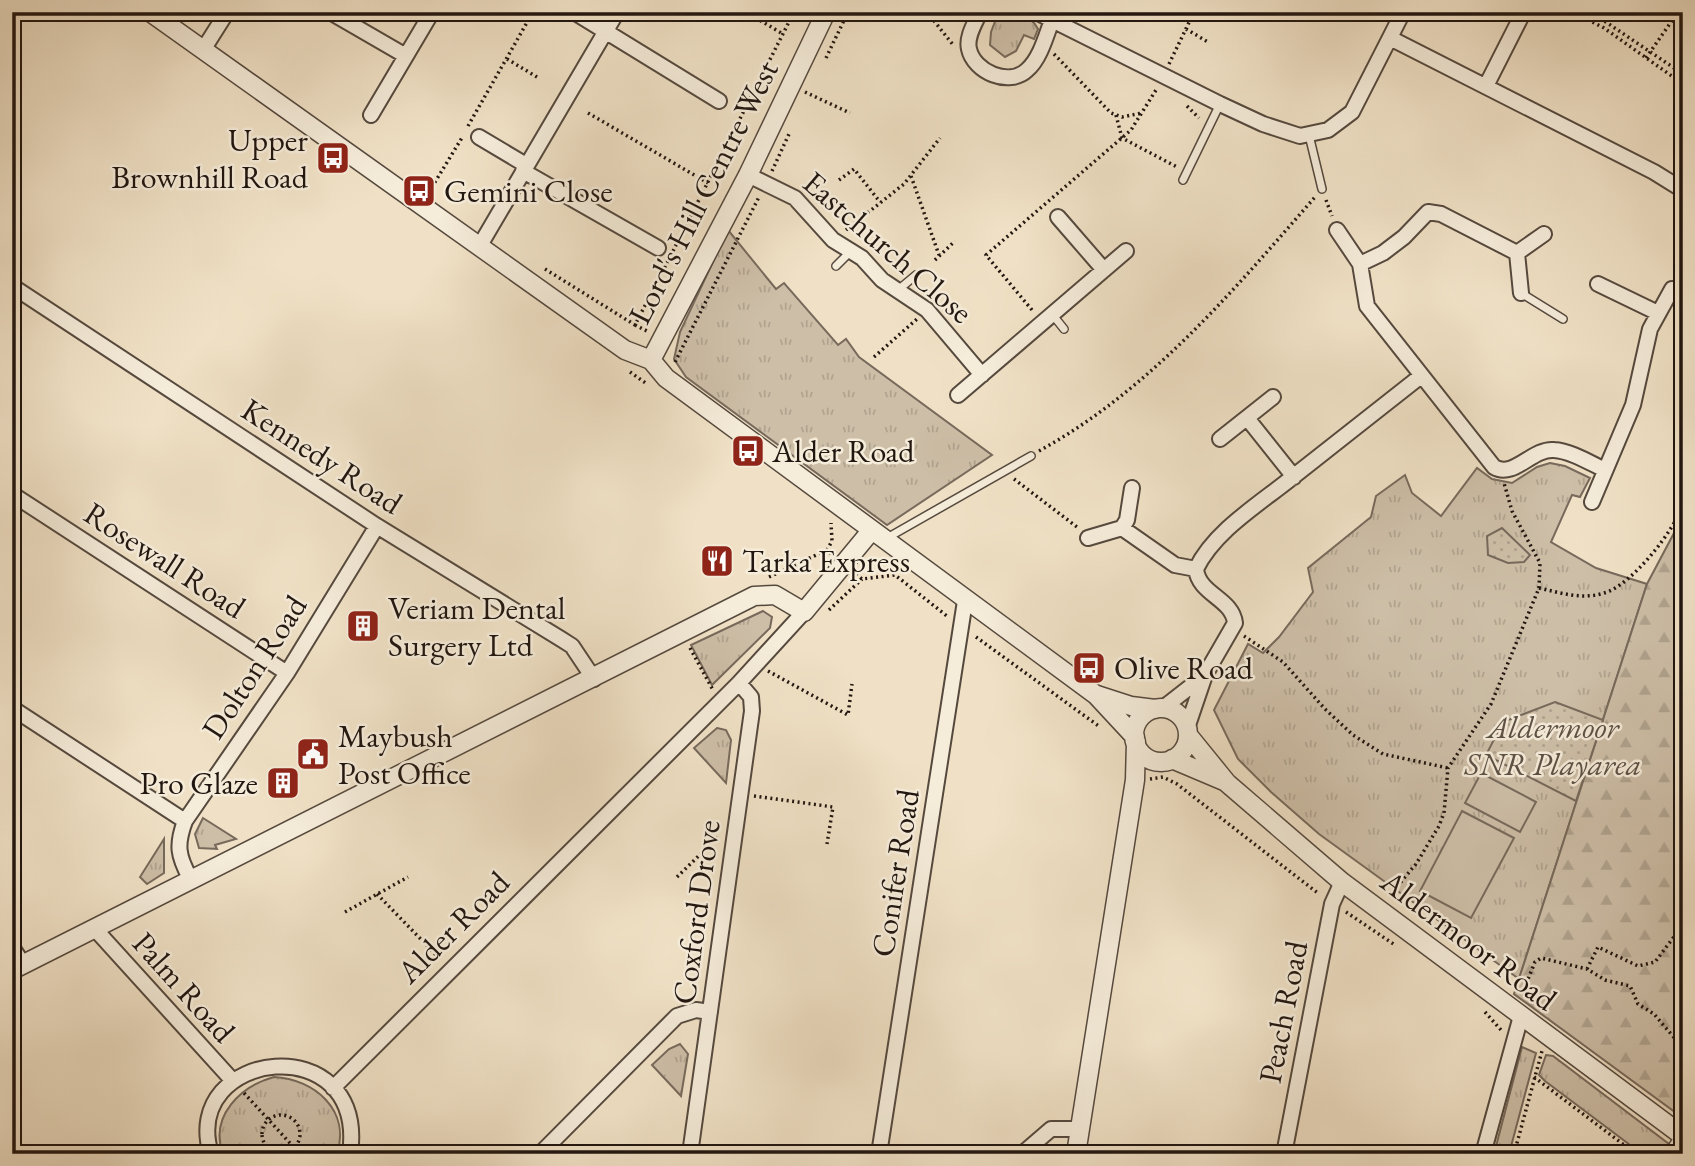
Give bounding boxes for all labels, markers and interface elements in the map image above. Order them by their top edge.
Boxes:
street label: Lord's Hill Centre West [618,53,788,331]
place label: Upper Brownhill Road [111,119,309,198]
bus stop icon: Upper Brownhill Road [314,139,352,177]
street label: Eastchurch Close [794,161,982,333]
place label: Gemini Close [444,170,613,212]
bus stop icon: Gemini Close [400,172,438,210]
street label: Kennedy Road [233,388,411,524]
place label: Alder Road [771,430,915,472]
bus stop icon: Alder Road [729,432,767,470]
street label: Rosewall Road [76,492,254,628]
place label: Tarka Express [742,540,910,582]
restaurant icon: Tarka Express [698,542,736,580]
street label: Dolton Road [192,586,317,747]
place label: Veriam Dental Surgery Ltd [388,587,566,666]
building icon: Veriam Dental Surgery Ltd [344,607,382,645]
place label: Olive Road [1114,647,1254,689]
bus stop icon: Olive Road [1070,649,1108,687]
park label: Aldermoor SNR Playarea [1463,706,1642,785]
place label: Maybush Post Office [338,715,471,794]
public building icon: Maybush Post Office [294,735,332,773]
place label: Pro Glaze [140,762,258,804]
building icon: Pro Glaze [264,764,302,802]
street label: Conifer Road [861,785,929,960]
street label: Coxford Drove [662,817,730,1007]
street label: Aldermoor Road [1372,859,1566,1020]
street label: Alder Road [387,861,519,993]
street label: Palm Road [123,923,245,1052]
street label: Peach Road [1249,936,1318,1087]

